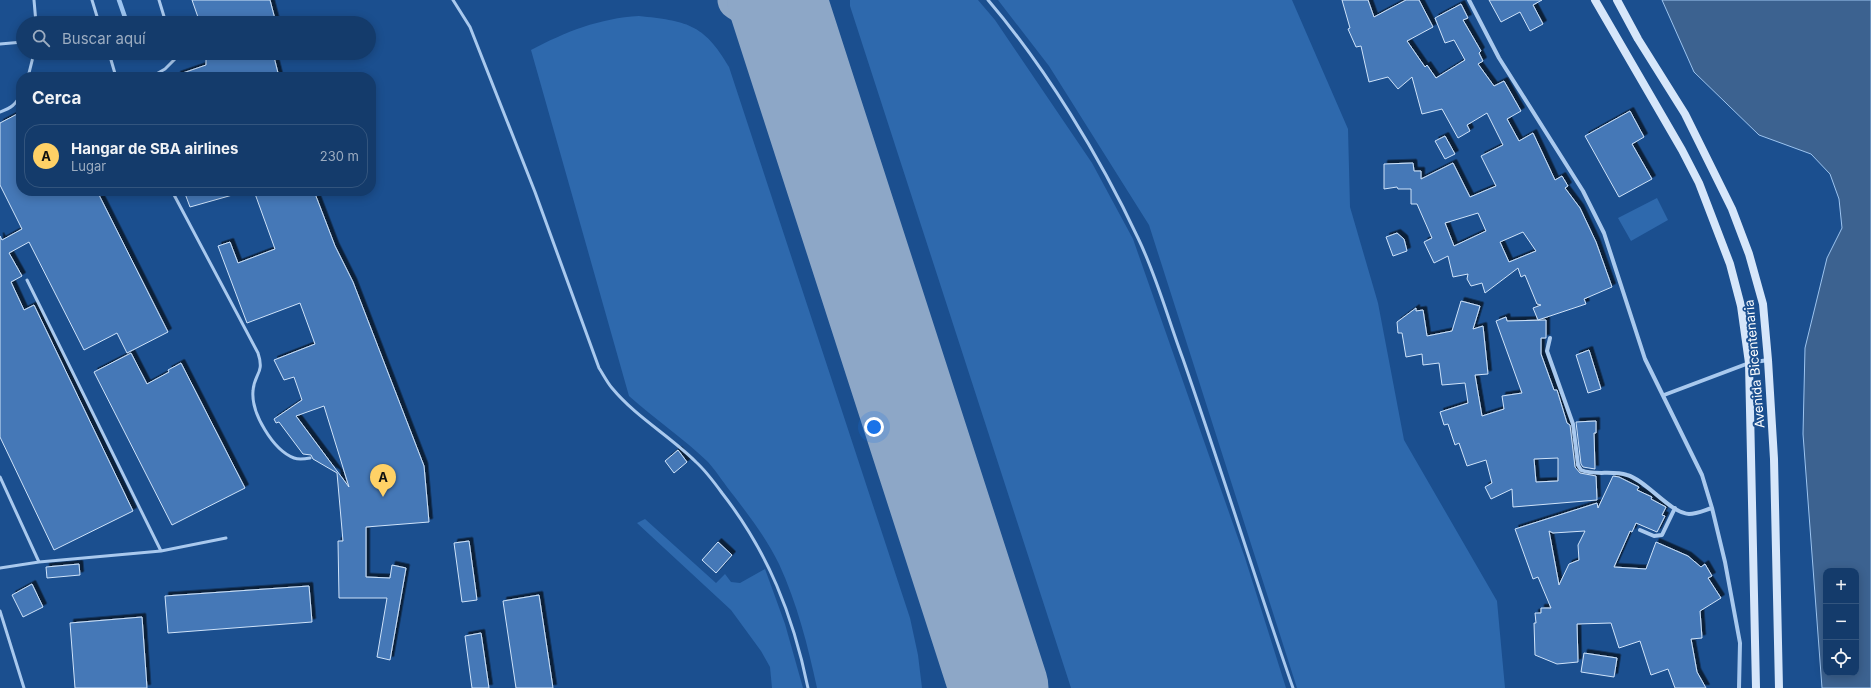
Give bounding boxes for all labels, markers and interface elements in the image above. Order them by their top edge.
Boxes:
search box [16,16,376,60]
icon: search [30,27,52,49]
text: Buscar aquí [62,29,146,48]
text: Cerca [32,88,81,108]
text: Hangar de SBA airlines [71,139,238,158]
text: A [41,148,51,164]
text: 230 m [320,148,359,164]
text: Lugar [71,158,106,174]
street label: Avenida Bicentenaria [1740,299,1768,429]
your location [864,417,884,437]
pin: A [370,464,396,497]
map controls [1823,568,1859,676]
button: + [1823,568,1859,604]
button: − [1823,604,1859,640]
button: locate [1823,640,1859,676]

